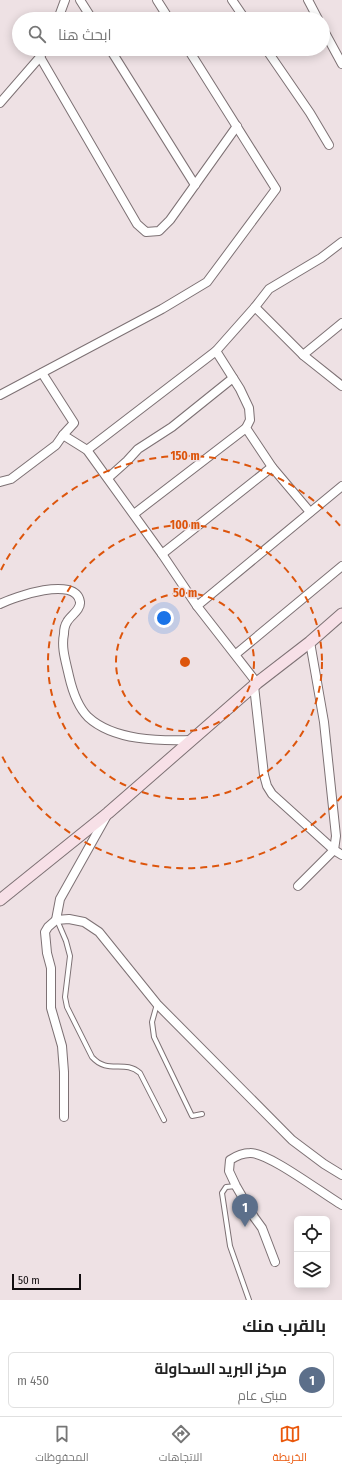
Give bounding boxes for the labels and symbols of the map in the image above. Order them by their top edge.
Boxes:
text: 150 m [170,449,200,463]
text: 100 m [170,518,200,532]
text: 50 m [173,586,197,600]
your location [154,608,174,628]
centre of rings [178,655,192,669]
pin: 1 [232,1194,258,1227]
scale bar [12,1272,81,1291]

